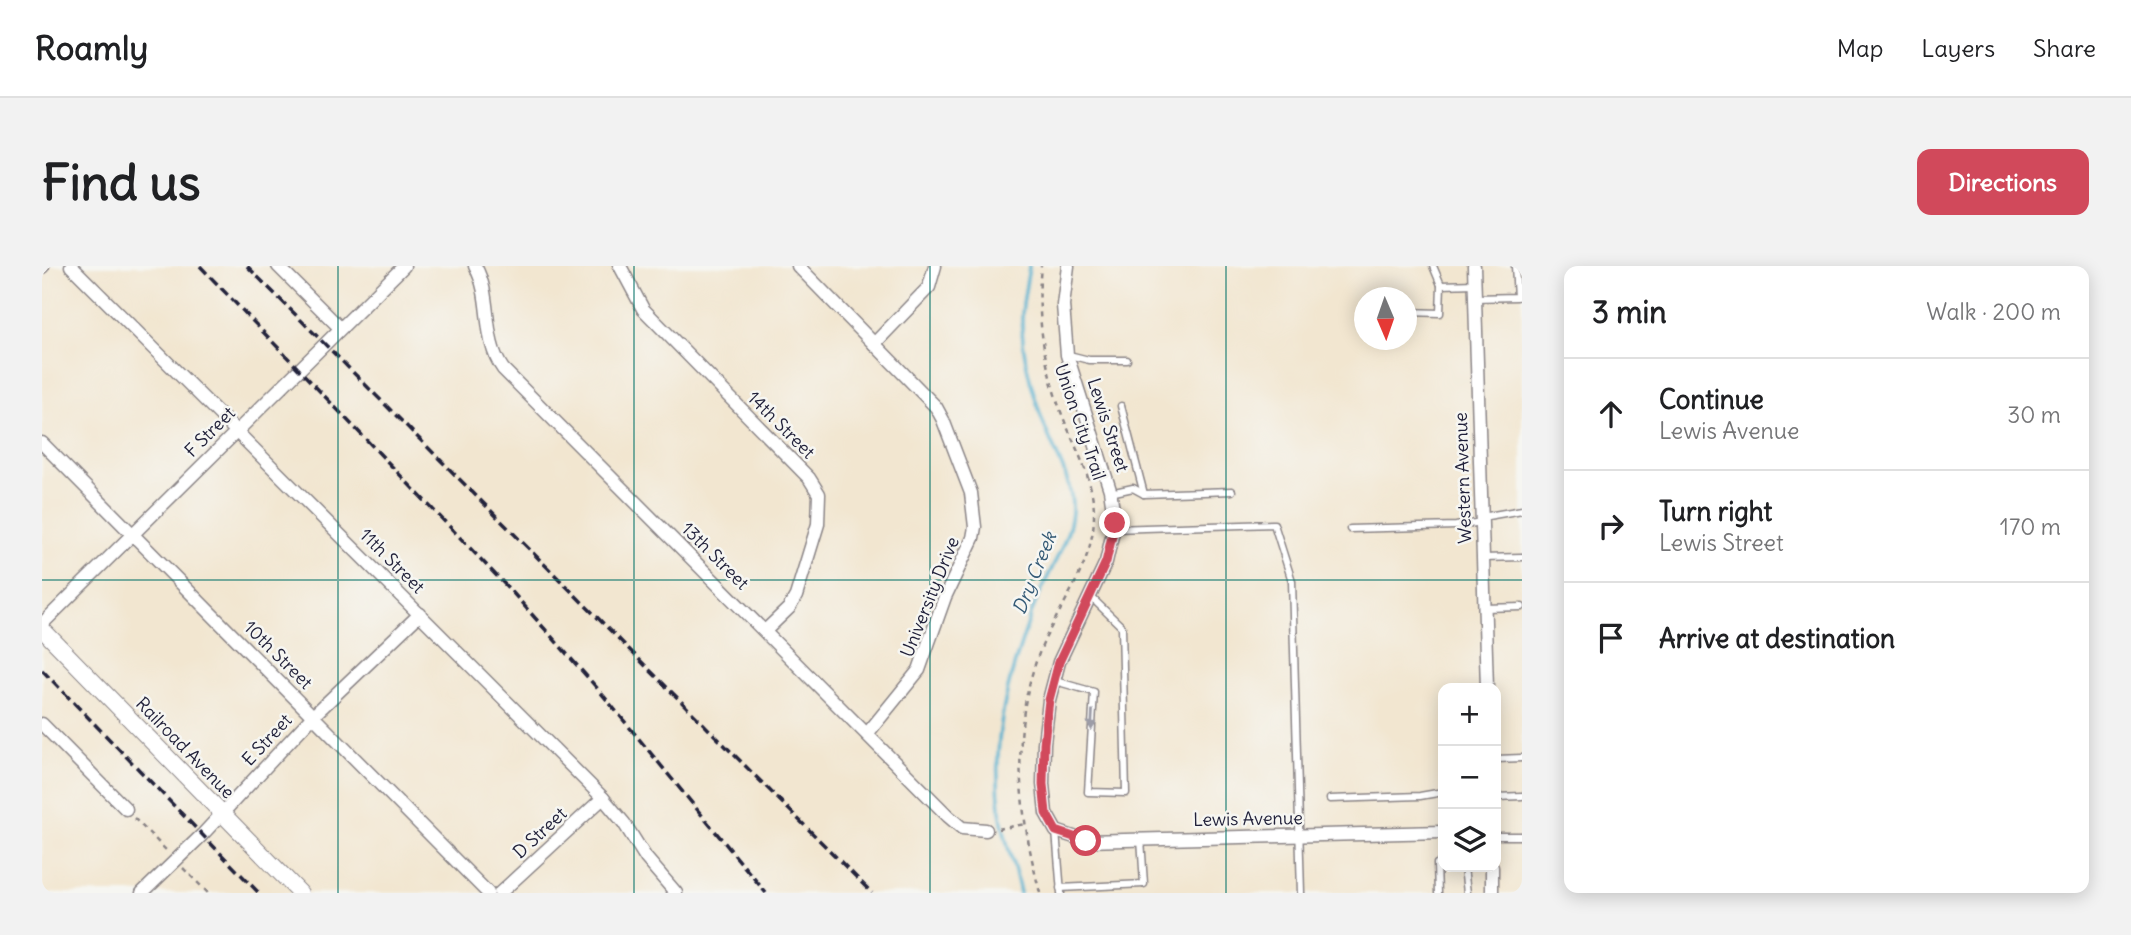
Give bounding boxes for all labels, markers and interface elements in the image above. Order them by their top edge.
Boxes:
text: Roamly [35,27,148,69]
text: Map [1837,33,1883,63]
text: Layers [1921,33,1995,63]
text: Share [2033,33,2096,63]
button: Directions [1917,149,2089,215]
text: Find us [42,152,200,213]
north arrow [1354,287,1417,350]
text: 3 min [1592,293,1667,331]
text: Walk · 200 m [1926,297,2061,326]
street label: Union City Trail [1050,361,1111,483]
street label: Lewis Street [1082,375,1134,475]
text: Continue [1659,383,1764,416]
street label: 14th Street [743,386,820,463]
icon: ahead [1592,395,1630,433]
text: 30 m [2007,400,2061,429]
street label: F Street [179,401,240,462]
street label: Western Avenue [1449,412,1476,544]
text: Lewis Avenue [1659,416,1799,445]
text: Turn right [1659,495,1772,528]
route end [1099,507,1130,538]
icon: right [1592,507,1630,545]
text: 170 m [2000,512,2061,541]
street label: 13th Street [677,517,754,594]
street label: 11th Street [355,523,430,598]
water label: Dry Creek [1007,527,1062,617]
text: Lewis Street [1659,528,1784,557]
street label: University Drive [895,533,964,660]
street label: 10th Street [239,615,318,694]
icon: arrive [1592,619,1630,657]
text: Arrive at destination [1659,622,1895,655]
map controls [1438,683,1501,872]
button: + [1438,683,1501,746]
street label: Railroad Avenue [131,692,240,803]
street label: E Street [237,709,297,771]
one-way arrow [1087,709,1098,731]
button: − [1438,746,1501,809]
street label: D Street [508,802,571,863]
street label: Lewis Avenue [1193,806,1303,831]
button: layers [1438,809,1501,872]
route start [1070,825,1101,856]

